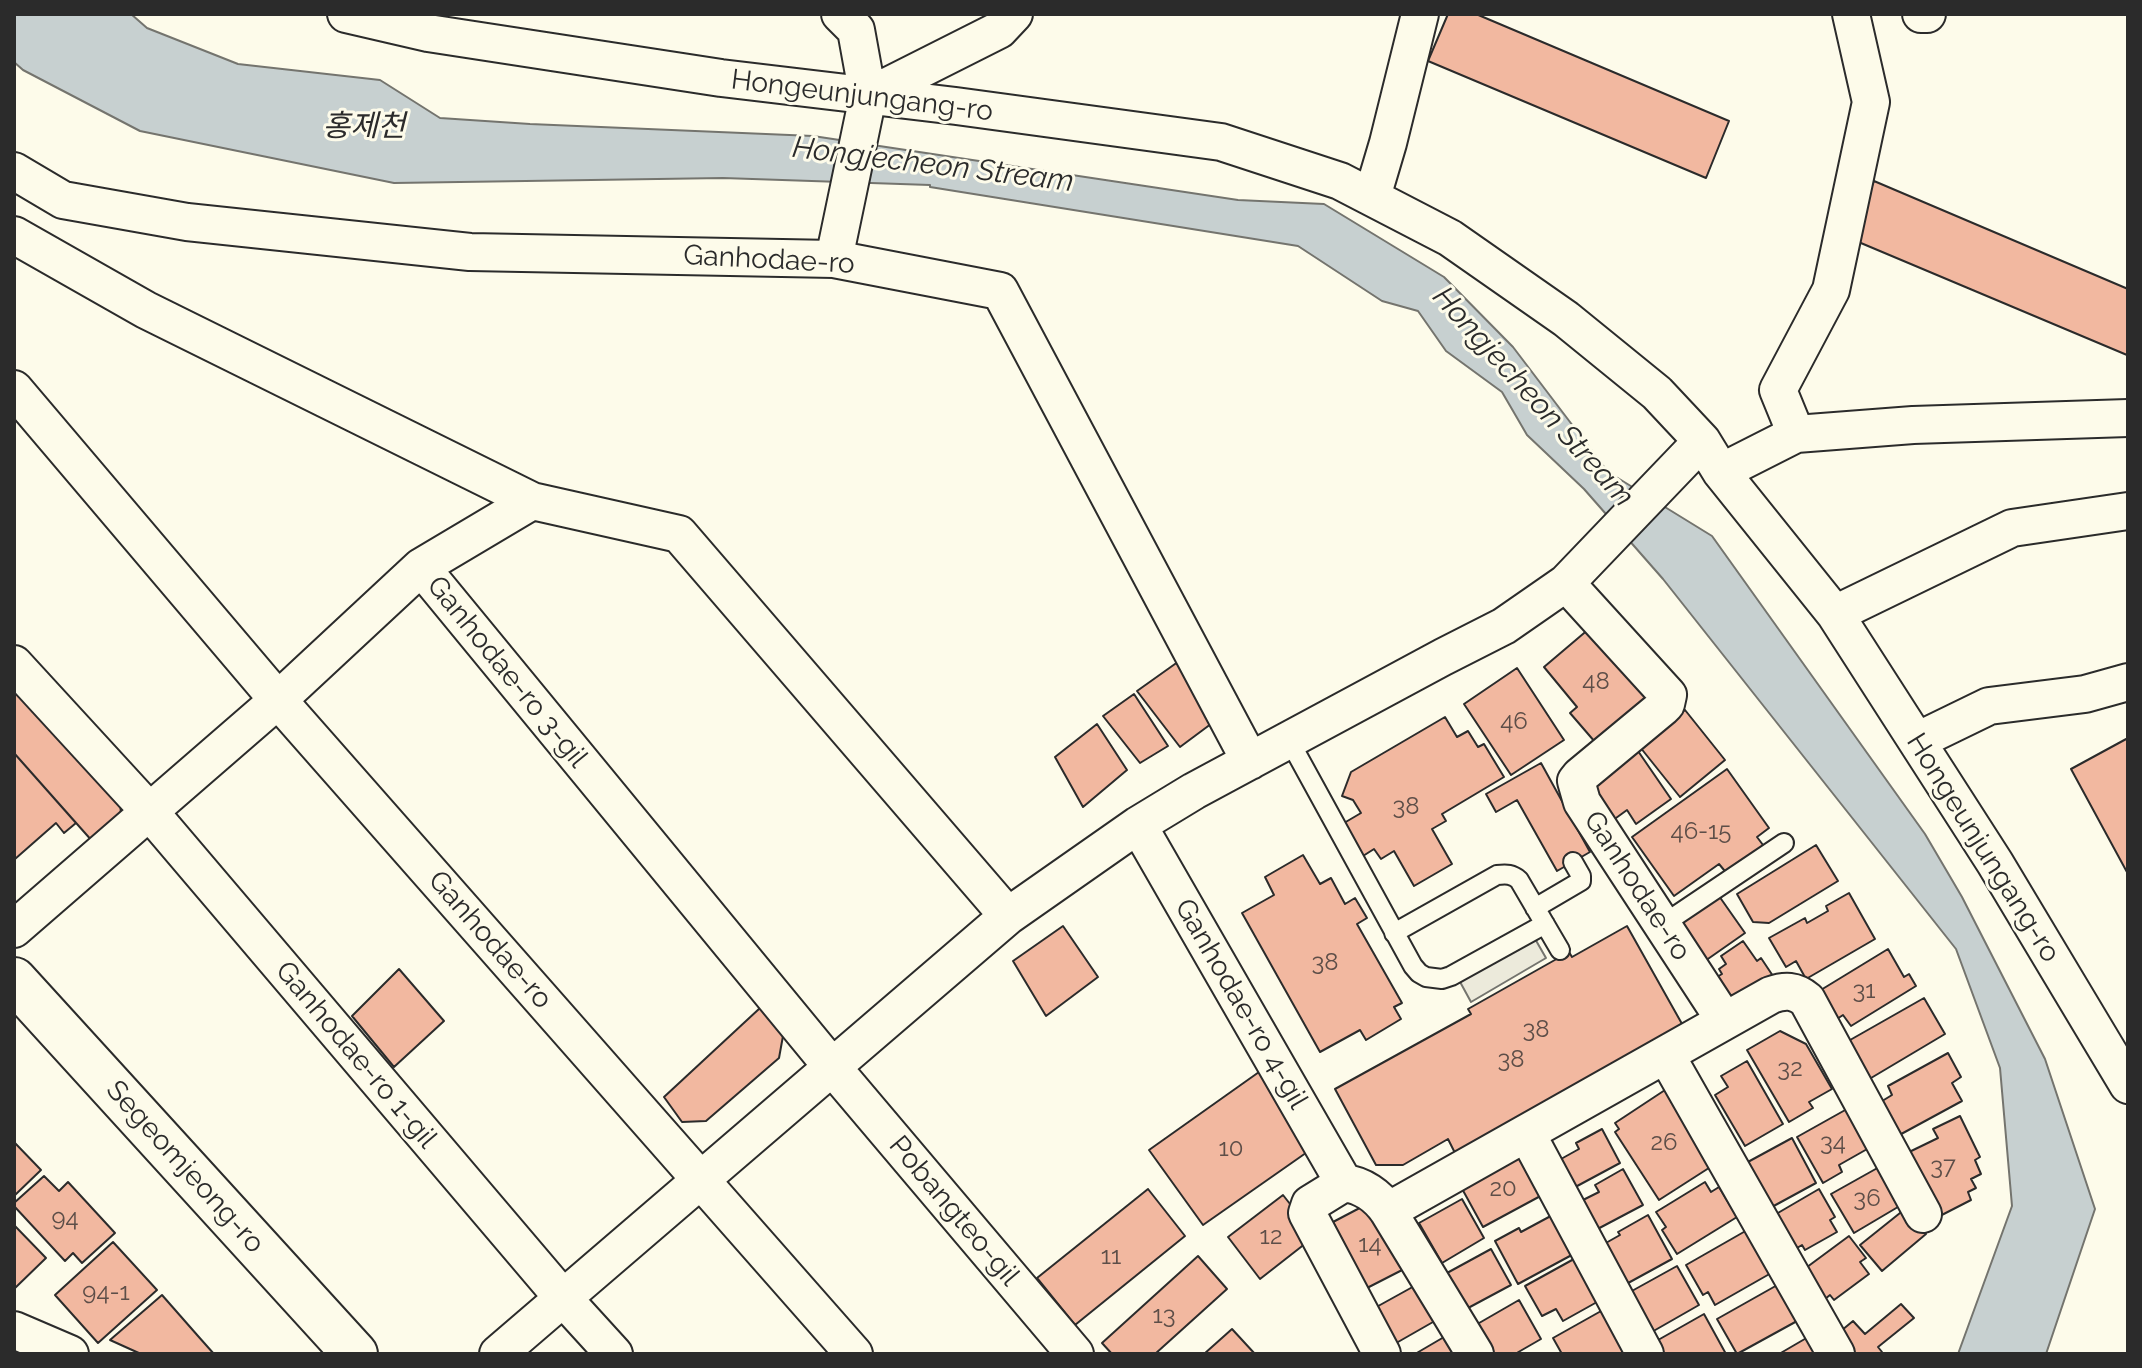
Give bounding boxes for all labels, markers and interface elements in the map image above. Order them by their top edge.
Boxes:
street label: Hongeunjungang-ro [729,63,995,129]
water label: 홍제천 [323,109,405,145]
water label: Hongjecheon Stream [790,130,1076,200]
street label: Ganhodae-ro [682,239,856,281]
water label: Hongjecheon Stream [1425,280,1641,514]
street label: Ganhodae-ro 3-gil [420,570,594,774]
house number: 48 [1582,668,1610,696]
house number: 46 [1500,708,1528,736]
street label: Hongeunjungang-ro [1899,727,2067,969]
house number: 38 [1392,793,1420,821]
street label: Ganhodae-ro [1576,805,1698,967]
house number: 46-15 [1671,818,1731,846]
street label: Ganhodae-ro [421,864,559,1016]
street label: Ganhodae-ro 4-gil [1167,893,1315,1115]
house number: 38 [1311,949,1339,977]
street label: Ganhodae-ro 1-gil [268,955,444,1155]
house number: 31 [1852,977,1876,1005]
house number: 38 [1522,1016,1550,1044]
house number: 38 [1497,1046,1525,1074]
house number: 32 [1777,1055,1803,1083]
street label: Segeomjeong-ro [99,1074,271,1260]
street label: Pobangteo-gil [882,1129,1026,1293]
house number: 26 [1651,1129,1677,1157]
house number: 34 [1820,1129,1846,1157]
house number: 10 [1219,1135,1243,1163]
house number: 37 [1930,1153,1956,1181]
house number: 20 [1489,1175,1517,1203]
house number: 36 [1853,1185,1881,1213]
house number: 94 [51,1205,79,1233]
house number: 12 [1260,1223,1282,1251]
house number: 14 [1358,1231,1382,1259]
house number: 11 [1101,1243,1121,1271]
house number: 94-1 [82,1279,130,1307]
house number: 13 [1152,1302,1176,1330]

